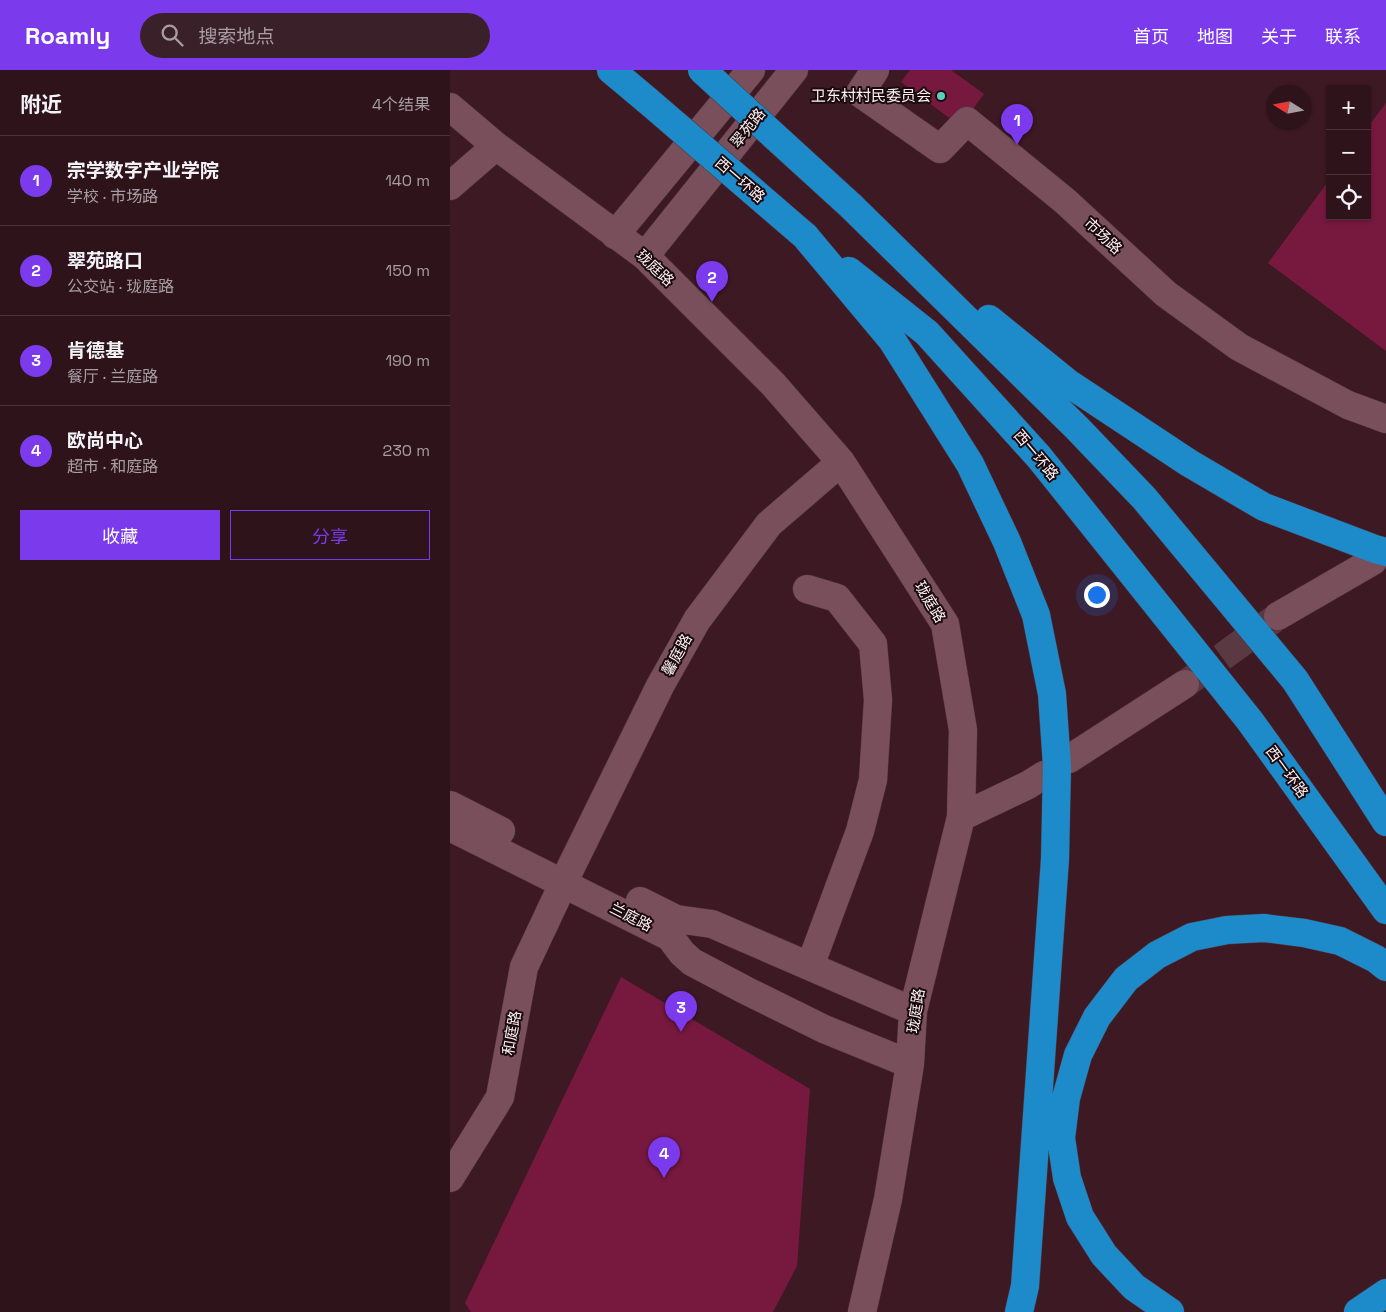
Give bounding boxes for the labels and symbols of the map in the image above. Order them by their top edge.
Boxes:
north arrow [1266,85,1311,130]
place label: 卫东村村民委员会 [811,86,931,105]
marker: 卫东村村民委员会 [935,90,947,102]
street label: 翠苑路 [726,104,769,151]
pin: 1 [1001,104,1033,145]
street label: 西一环路 [711,153,769,206]
street label: 市场路 [1080,213,1126,258]
street label: 珑庭路 [632,245,678,290]
pin: 2 [696,261,728,302]
street label: 西一环路 [1010,426,1063,484]
street label: 珑庭路 [911,578,950,626]
your location [1084,582,1110,608]
street label: 馨庭路 [657,630,696,679]
street label: 西一环路 [1262,742,1313,802]
street label: 兰庭路 [607,898,656,935]
street label: 珑庭路 [903,987,928,1035]
pin: 3 [665,991,697,1032]
street label: 和庭路 [498,1009,525,1057]
pin: 4 [648,1137,680,1178]

